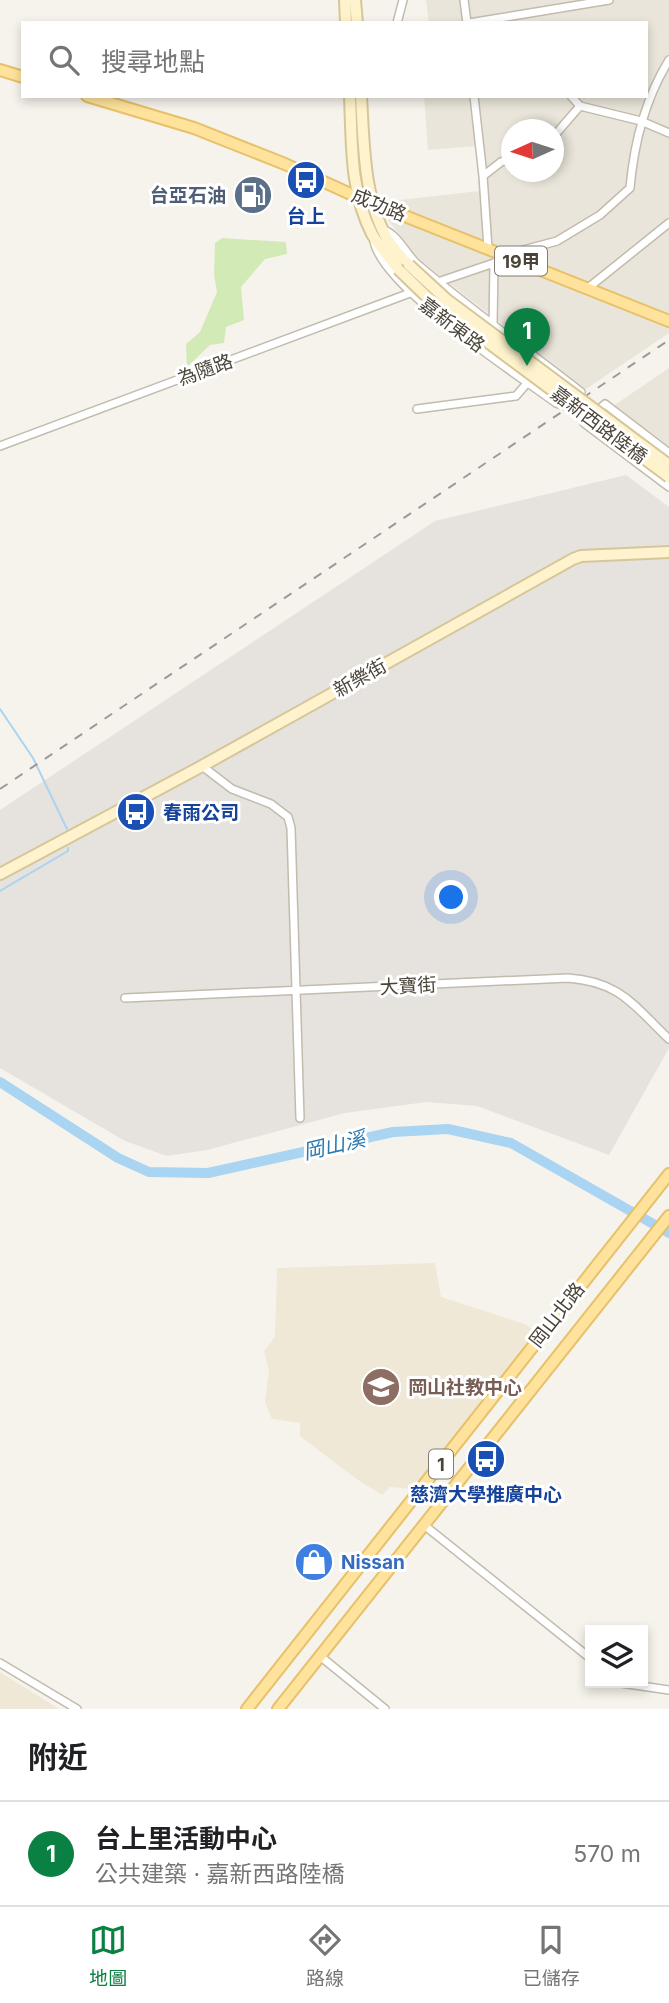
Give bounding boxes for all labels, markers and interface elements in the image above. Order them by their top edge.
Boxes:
search box [21,21,648,98]
icon: search [45,41,83,79]
text: 搜尋地點 [101,46,205,77]
north arrow [501,119,564,182]
bus stop icon: 台上 [285,159,327,201]
fuel station icon: 台亞石油 [232,174,274,216]
place label: 台亞石油 [150,184,226,207]
street label: 成功路 [348,184,410,226]
place label: 台上 [287,205,325,228]
road number: 19甲 [495,246,547,276]
street label: 嘉新東路 [415,293,489,357]
pin: 1 [504,308,550,366]
street label: 為隨路 [174,349,236,391]
street label: 嘉新西路陸橋 [547,382,651,468]
street label: 新樂街 [329,654,391,702]
bus stop icon: 春雨公司 [115,791,157,833]
place label: 春雨公司 [163,801,239,824]
your location [434,880,468,914]
street label: 大寶街 [379,973,437,999]
water label: 岡山溪 [300,1125,370,1164]
street label: 岡山北路 [525,1278,589,1352]
school or university icon: 岡山社教中心 [360,1366,402,1408]
place label: 岡山社教中心 [408,1376,522,1399]
bus stop icon: 慈濟大學推廣中心 [465,1438,507,1480]
road number: 1 [429,1450,453,1478]
place label: 慈濟大學推廣中心 [410,1483,562,1506]
shop icon: Nissan [293,1541,335,1583]
place label: Nissan [341,1551,405,1574]
map controls [585,1625,648,1688]
button: layers [585,1625,648,1688]
text: 附近 [28,1739,88,1775]
text: 台上里活動中心 [95,1823,277,1854]
text: 1 [46,1840,56,1868]
text: 570 m [573,1840,641,1868]
text: 公共建築 · 嘉新西路陸橋 [95,1860,345,1888]
tab: 地圖 [89,1921,127,1990]
tab: 路線 [306,1921,344,1990]
tab: 已儲存 [523,1921,580,1990]

